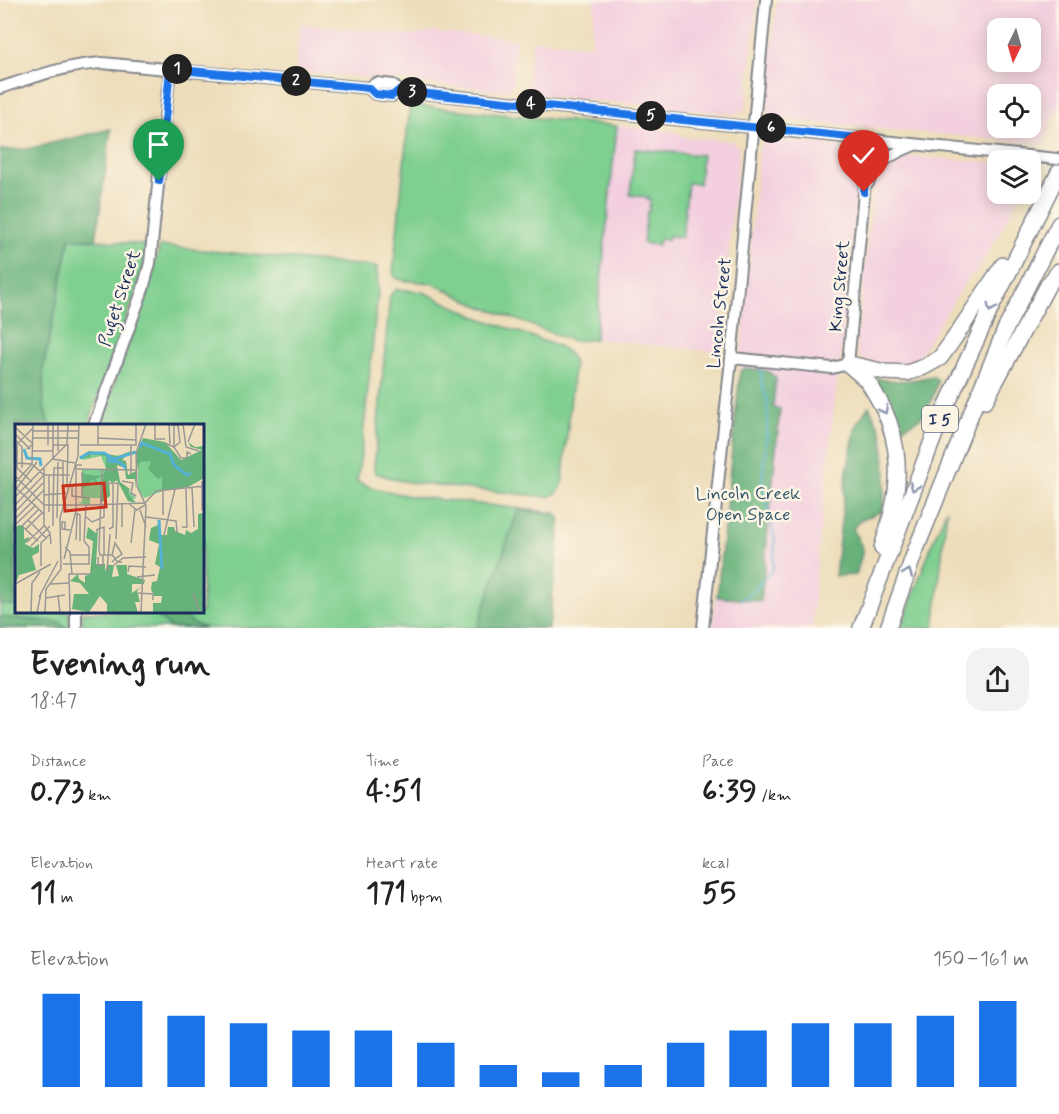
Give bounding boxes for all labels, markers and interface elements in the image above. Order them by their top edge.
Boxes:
north arrow [987,18,1041,72]
map controls [987,18,1041,204]
pin: 1 [162,54,192,84]
text: 1 [173,58,181,79]
pin: 2 [281,66,311,96]
text: 2 [292,70,300,91]
pin: 3 [397,77,427,107]
text: 3 [408,81,416,102]
button: locate [987,84,1041,138]
pin: 4 [516,89,546,119]
text: 4 [526,93,536,114]
pin: 5 [636,101,666,131]
text: 5 [646,105,656,126]
pin: 6 [756,113,786,143]
text: 6 [767,117,775,138]
pin [133,119,184,181]
icon: arrive [142,128,175,161]
pin [838,130,889,192]
icon: check [847,139,880,172]
button: layers [987,150,1041,204]
street label: King Street [824,239,857,333]
street label: Puget Street [93,247,149,350]
street label: Lincoln Street [702,256,738,370]
one-way arrow [986,301,998,312]
one-way arrow [876,403,888,414]
road number: I 5 [922,406,958,432]
inset map [15,424,204,613]
one-way arrow [909,481,922,492]
park label: Lincoln Creek Open Space [696,482,800,527]
one-way arrow [900,568,913,579]
text: Evening run [30,643,210,687]
button: share [966,648,1029,711]
text: 18:47 [30,688,77,715]
text: Distance [30,751,86,772]
text: Time [366,751,400,772]
text: Pace [702,751,734,772]
text: 0.73 [30,772,84,811]
text: 4:51 [366,772,422,811]
text: 6:39 [702,772,757,811]
text: km [84,785,112,806]
text: /km [757,785,791,806]
text: Elevation [30,853,93,874]
text: Heart rate [366,853,438,874]
text: kcal [702,853,729,874]
text: 11 [30,874,56,913]
text: 171 [366,874,406,913]
text: 55 [702,874,736,913]
text: m [56,887,73,908]
text: bpm [406,887,443,908]
text: Elevation [30,946,109,973]
text: 150–161 m [933,946,1029,973]

